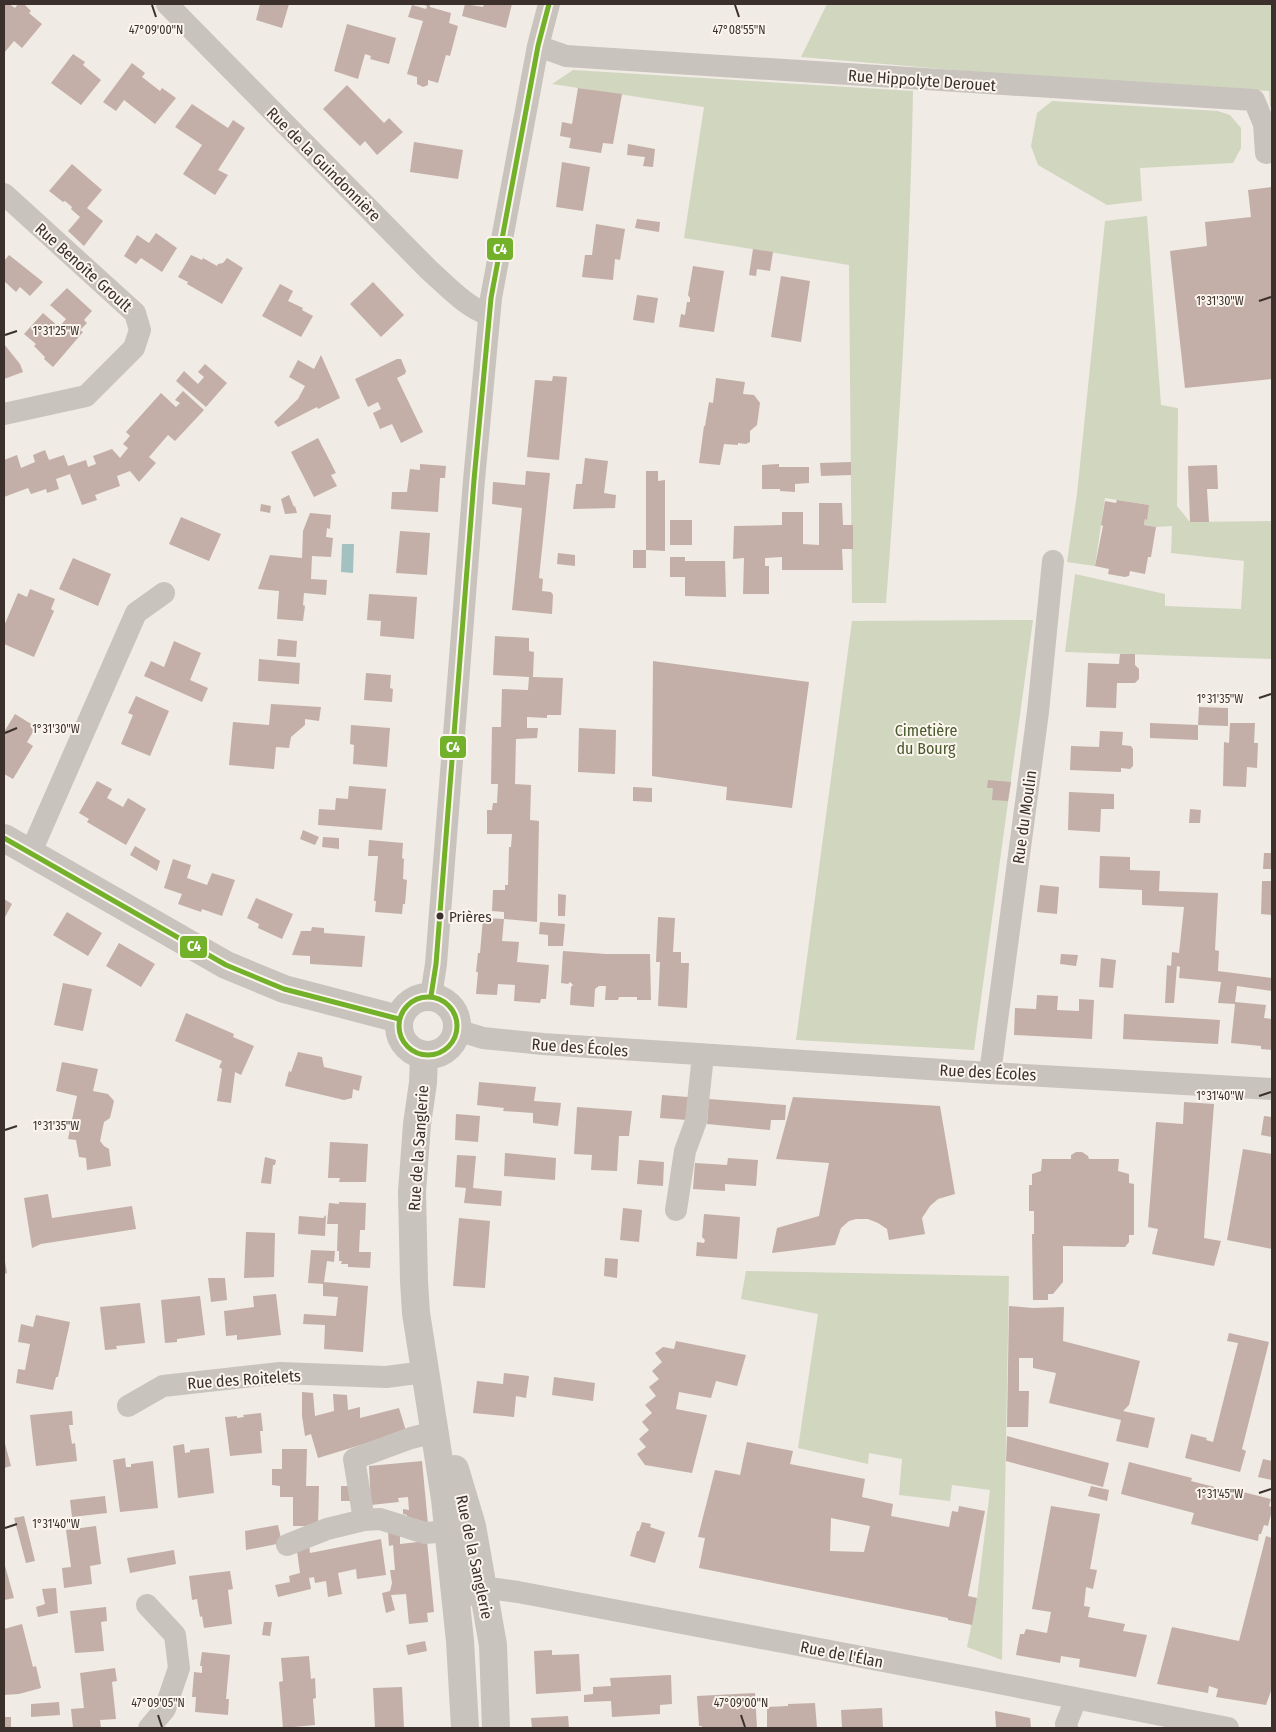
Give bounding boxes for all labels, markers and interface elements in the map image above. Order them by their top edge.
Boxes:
text: 47°09'00"N [129,23,183,37]
text: 47°08'55"N [712,23,766,37]
street label: Rue Hippolyte Derouet [847,66,997,95]
street label: Rue de la Guindonnière [263,103,385,225]
street label: Rue Benoîte Groult [31,219,136,316]
line badge: C4 [486,237,514,261]
text: C4 [493,241,507,258]
text: 1°31'30"W [1196,294,1244,308]
text: 1°31'25"W [33,324,79,338]
text: 1°31'35"W [1197,692,1243,706]
park label: Cimetière du Bourg [895,721,957,758]
text: 1°31'30"W [32,722,80,736]
line badge: C4 [439,735,467,759]
text: C4 [446,739,460,756]
street label: Rue du Moulin [1009,769,1040,865]
place label: Prières [449,908,492,926]
marker: Prières [435,911,445,921]
line badge: C4 [179,935,208,959]
text: C4 [187,938,201,955]
street label: Rue des Écoles [531,1035,629,1060]
street label: Rue des Écoles [939,1060,1037,1085]
street label: Rue de la Sanglerie [405,1084,432,1212]
text: 1°31'40"W [1196,1089,1244,1103]
text: 1°31'35"W [33,1119,79,1133]
street label: Rue des Roitelets [187,1366,302,1393]
text: 1°31'45"W [1197,1487,1243,1501]
street label: Rue de la Sanglerie [452,1493,497,1621]
text: 1°31'40"W [32,1517,80,1531]
street label: Rue de l'Élan [799,1637,885,1672]
text: 47°09'05"N [131,1696,185,1710]
text: 47°09'00"N [714,1696,768,1710]

